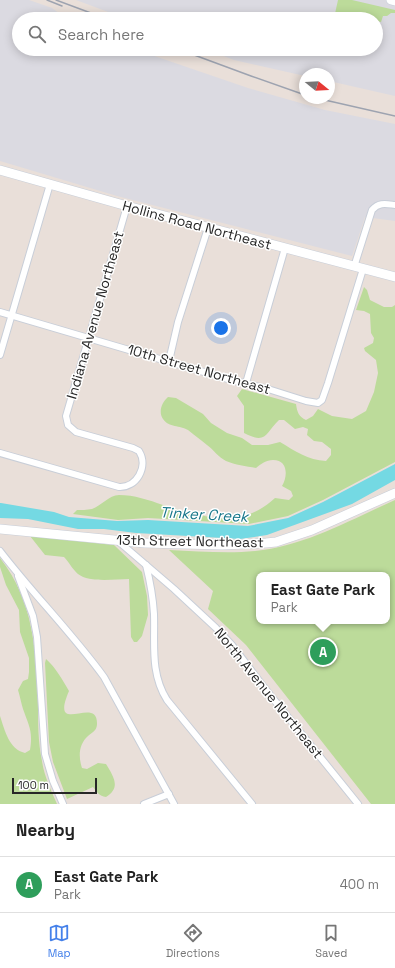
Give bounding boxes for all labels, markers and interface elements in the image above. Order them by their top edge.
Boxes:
search box [12,12,383,56]
icon: search [26,23,48,45]
text: Search here [58,25,144,44]
north arrow [299,68,335,104]
street label: Hollins Road Northeast [120,196,274,254]
street label: Indiana Avenue Northeast [62,229,128,401]
your location [211,318,231,338]
street label: 10th Street Northeast [125,340,273,398]
water label: Tinker Creek [159,502,251,526]
street label: 13th Street Northeast [116,531,264,551]
popup [256,572,390,624]
text: East Gate Park [271,580,375,599]
text: Park [271,599,298,616]
street label: North Avenue Northeast [211,624,327,762]
pin: A [310,637,336,667]
scale bar [12,776,97,795]
text: 100 m [18,778,49,792]
text: Nearby [16,819,75,841]
text: East Gate Park [54,867,158,886]
text: A [25,876,33,893]
text: 400 m [340,876,379,893]
text: Park [54,886,81,903]
tab: Map [48,922,71,960]
tab: Directions [166,922,220,960]
tab: Saved [315,922,347,960]

